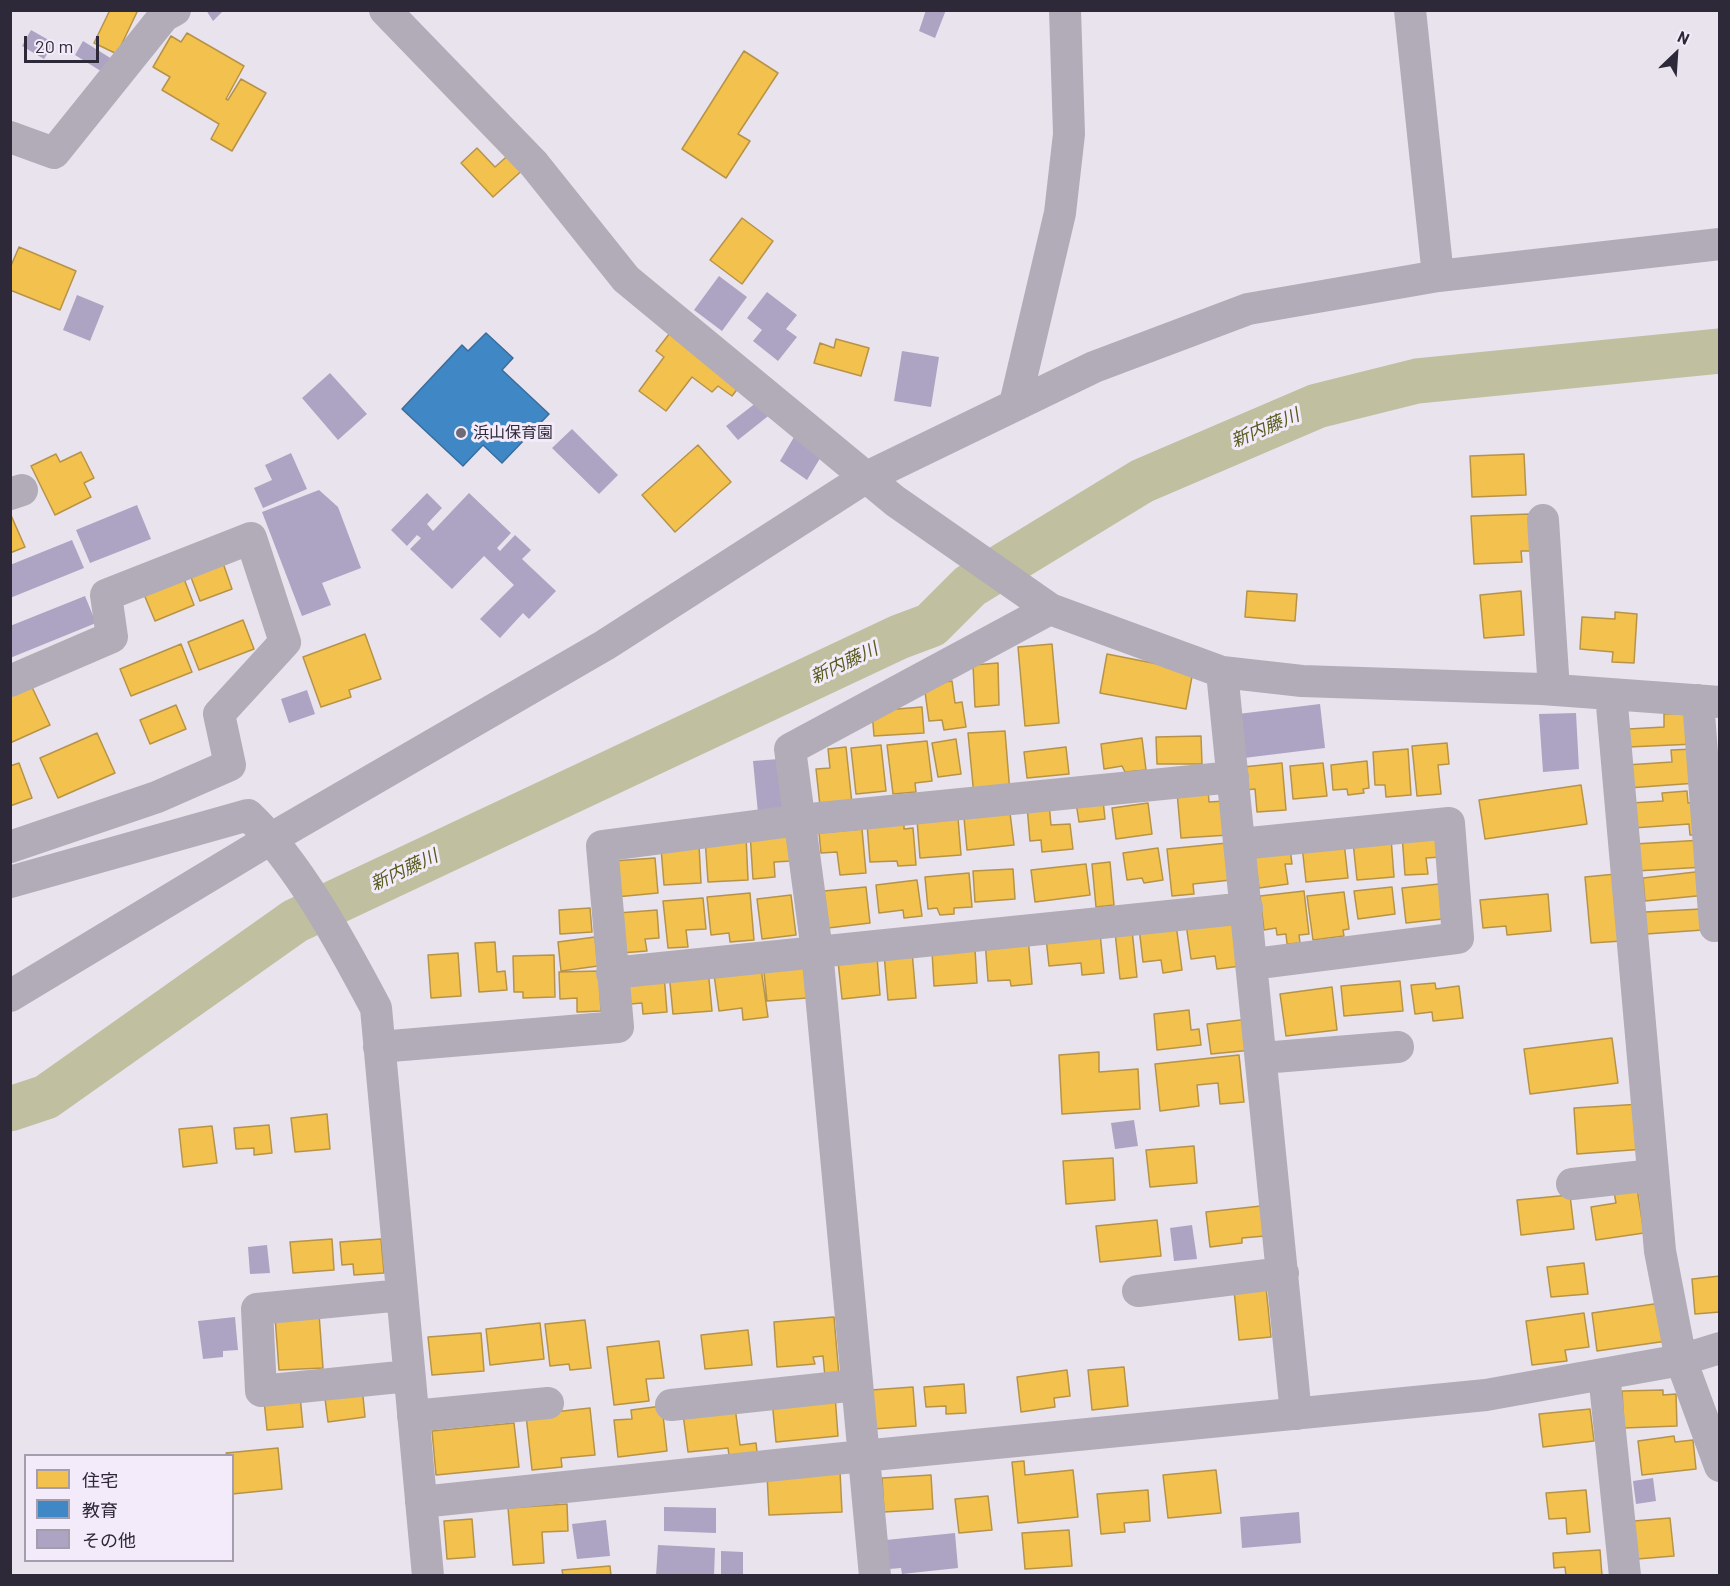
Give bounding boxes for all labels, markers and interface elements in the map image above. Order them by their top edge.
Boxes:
scale bar [27,24,102,62]
north arrow [1646,24,1706,84]
text: N [1675,26,1693,48]
text: 20 m [35,35,73,57]
water label: 新内藤川 [1228,404,1302,452]
place label: 浜山保育園 [473,423,553,443]
marker: 浜山保育園 [454,426,468,440]
water label: 新内藤川 [807,638,881,688]
water label: 新内藤川 [367,845,441,895]
legend [24,1454,234,1562]
text: 住宅 [82,1469,118,1491]
text: 教育 [82,1499,118,1521]
text: その他 [82,1529,136,1551]

